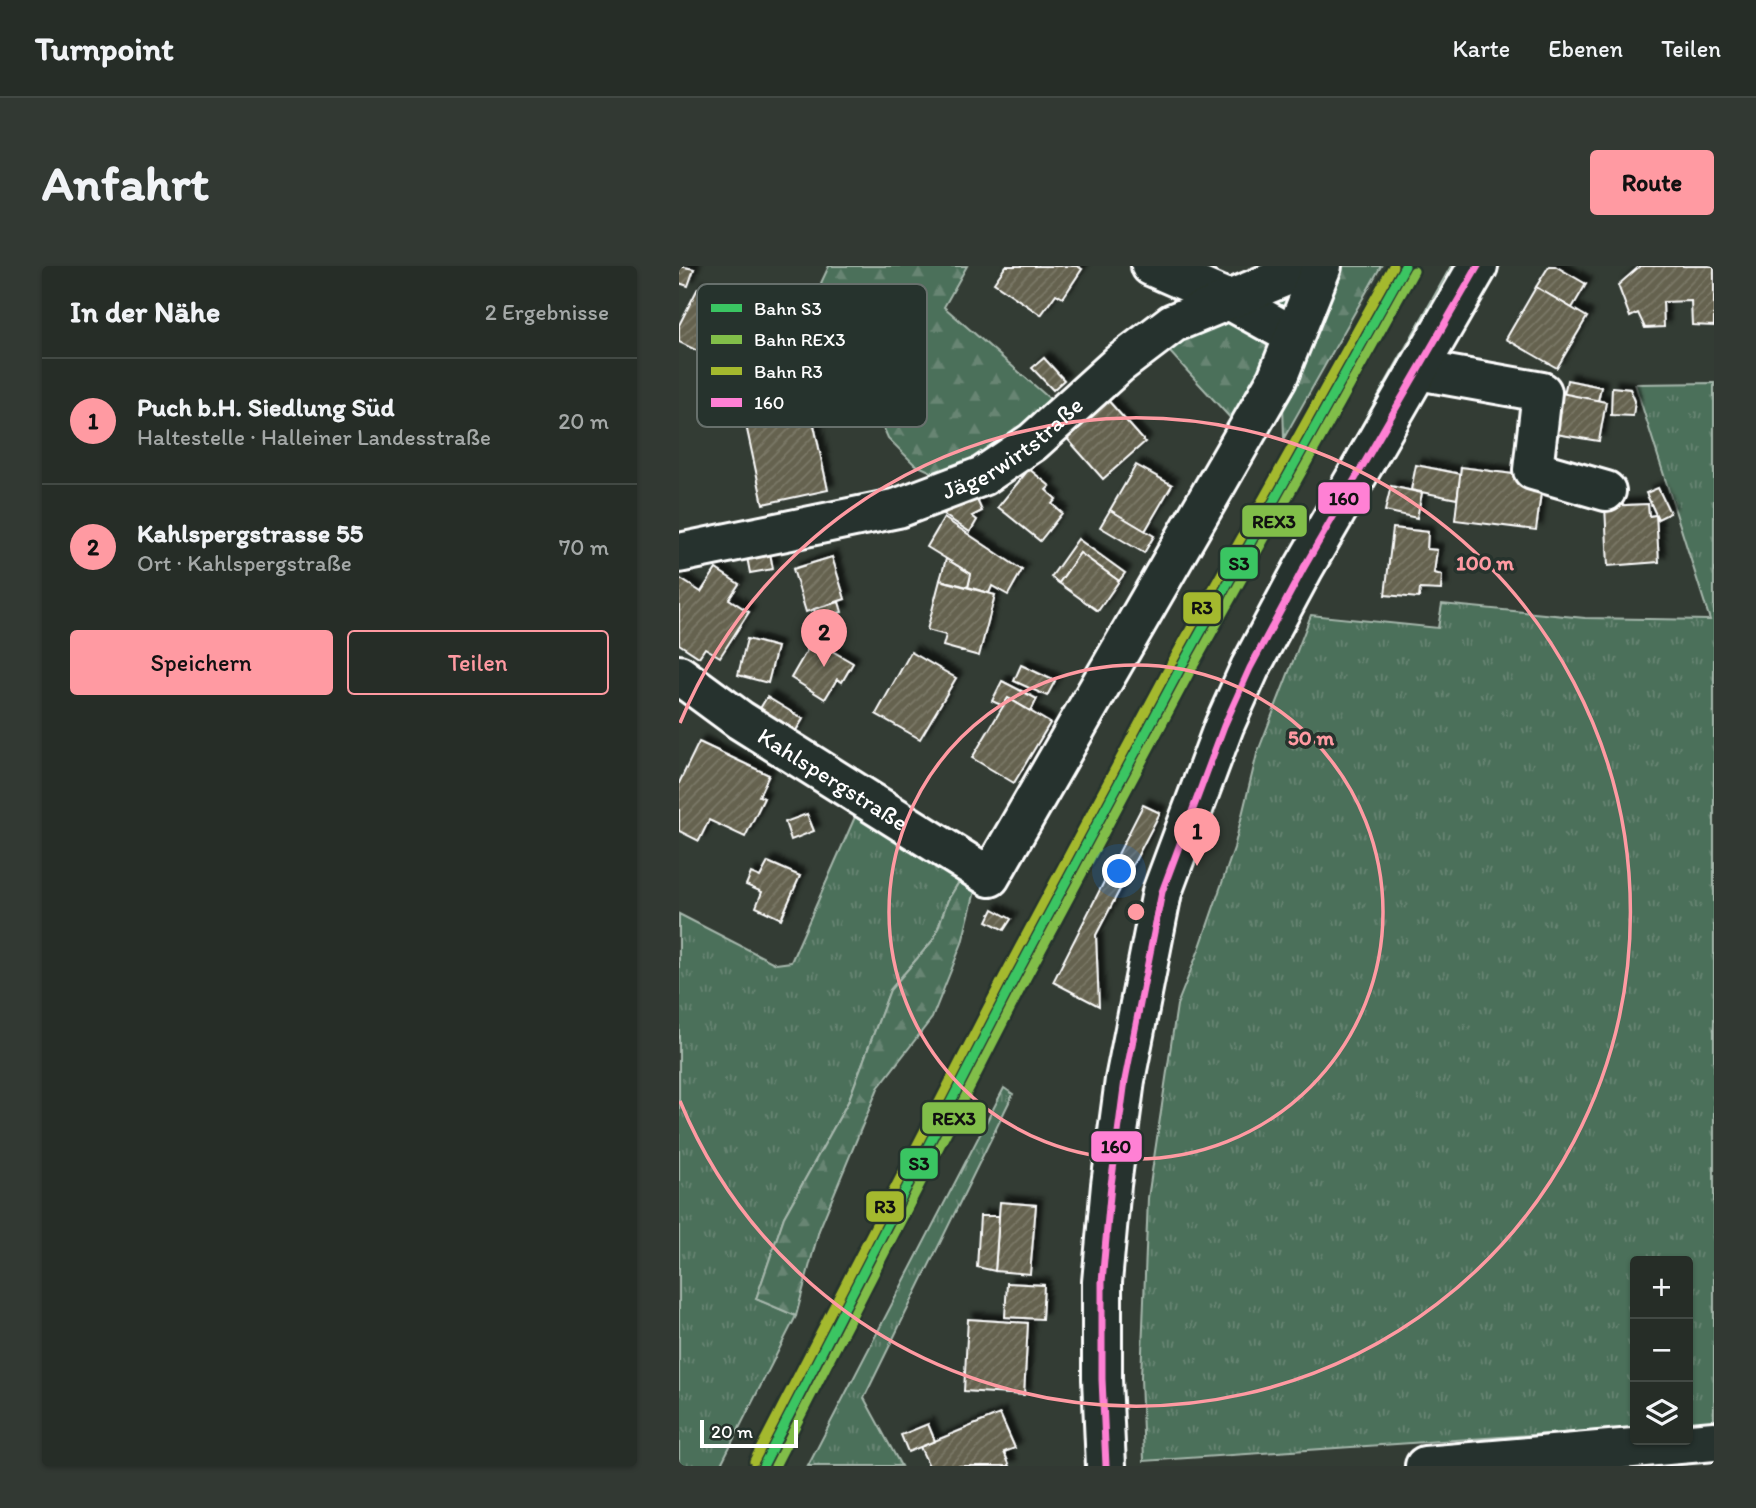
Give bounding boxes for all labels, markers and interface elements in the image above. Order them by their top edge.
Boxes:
text: Turnpoint [35,29,174,68]
text: Karte [1452,34,1510,63]
text: Ebenen [1548,34,1623,63]
text: Teilen [1661,34,1721,63]
button: Route [1590,150,1714,215]
text: Anfahrt [42,153,209,212]
legend [697,284,927,427]
text: In der Nähe [70,293,220,330]
text: Bahn S3 [754,297,822,320]
text: 2 Ergebnisse [485,298,609,326]
text: Bahn REX3 [754,328,846,351]
text: Bahn R3 [754,360,823,383]
street label: Jägerwirtstraße [938,390,1088,505]
text: Puch b.H. Siedlung Süd [137,391,394,423]
text: 160 [754,391,785,414]
text: 1 [88,407,98,435]
text: 20 m [558,407,609,435]
text: Haltestelle · Halleiner Landesstraße [137,423,491,451]
line badge: 160 [1317,481,1371,515]
text: 160 [1329,487,1360,510]
line badge: REX3 [1241,504,1308,538]
text: REX3 [1252,510,1296,533]
text: Kahlspergstrasse 55 [137,517,363,549]
text: 2 [87,533,99,561]
text: 70 m [559,533,609,561]
line badge: S3 [1219,546,1259,580]
text: Ort · Kahlspergstraße [137,549,352,577]
text: 100 m [1456,550,1514,575]
text: S3 [1228,552,1250,575]
line badge: R3 [1182,591,1222,625]
text: R3 [1191,596,1213,619]
pin: 2 [801,609,847,667]
button: Speichern [70,630,333,695]
button: Teilen [347,630,609,695]
street label: Kahlspergstraße [753,721,914,837]
text: 50 m [1288,725,1335,750]
pin: 1 [1174,808,1220,866]
your location [1102,854,1136,888]
centre of rings [1124,900,1148,924]
line badge: REX3 [921,1101,987,1135]
text: REX3 [932,1107,976,1130]
line badge: 160 [1090,1130,1143,1163]
text: 160 [1101,1135,1132,1158]
line badge: S3 [899,1147,939,1180]
text: S3 [908,1152,930,1175]
line badge: R3 [865,1190,905,1223]
text: R3 [874,1195,896,1218]
map controls [1630,1256,1693,1445]
button: + [1630,1256,1693,1319]
button: − [1630,1319,1693,1382]
button: layers [1630,1382,1693,1445]
scale bar [700,1417,798,1449]
text: 20 m [711,1420,753,1443]

